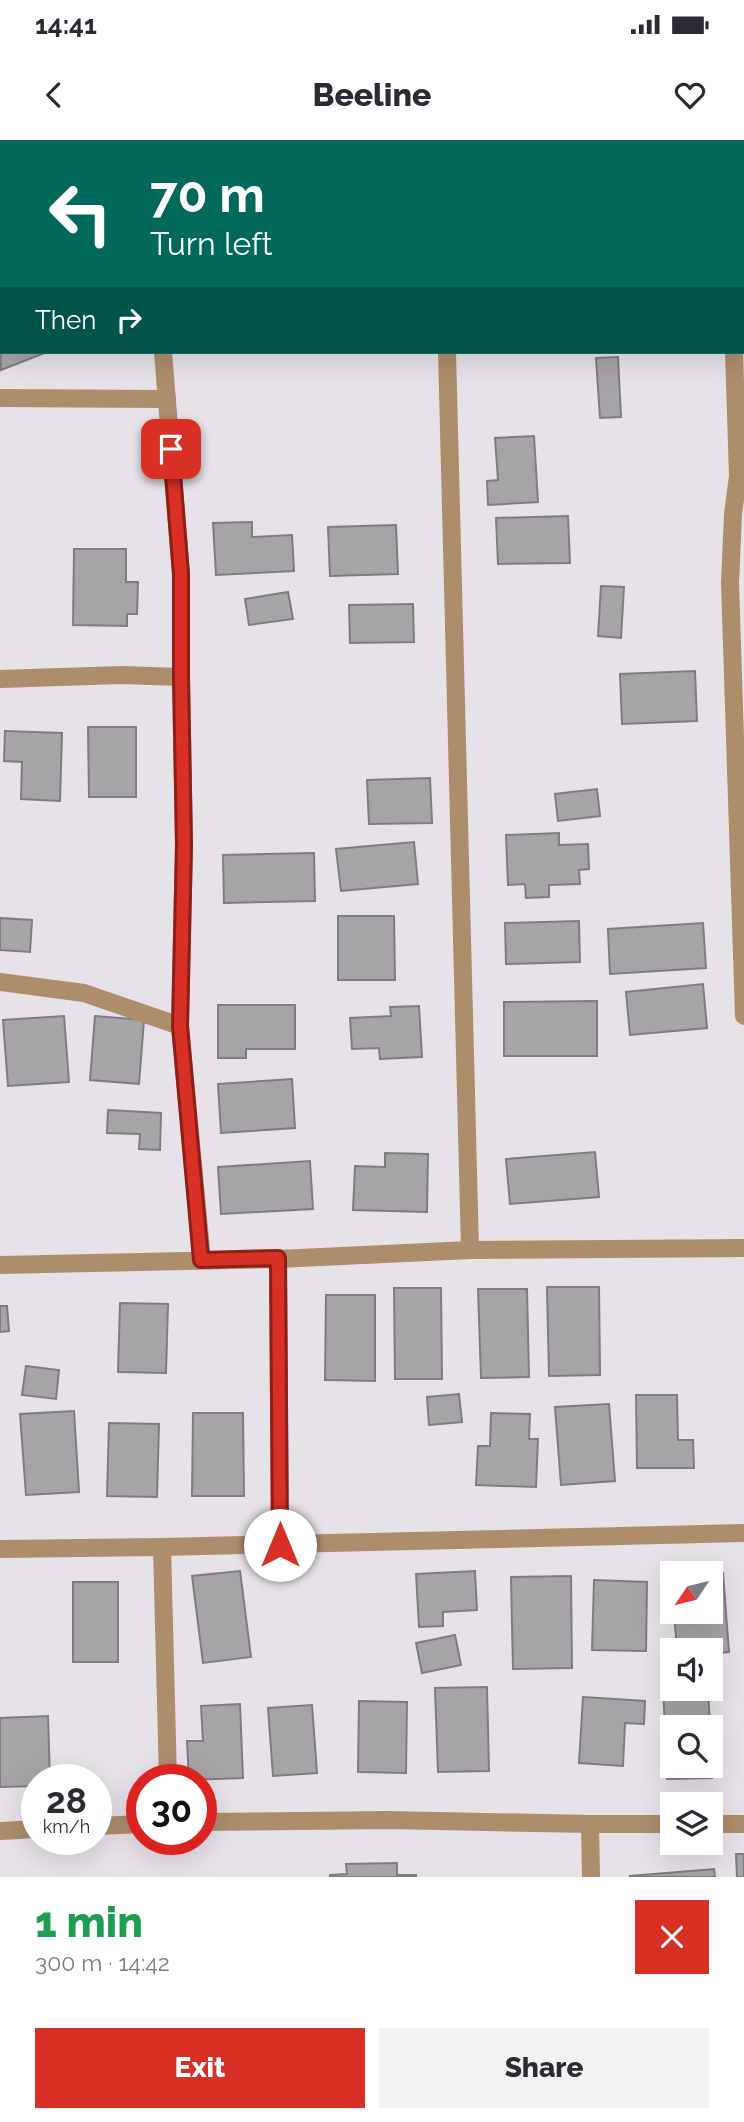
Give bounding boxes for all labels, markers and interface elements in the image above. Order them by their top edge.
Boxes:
text: 14:41 [35,10,97,40]
icon: back [35,76,73,114]
text: Beeline [313,76,431,113]
icon: heart [671,76,709,114]
text: 70 m [150,166,265,223]
icon: left [35,168,126,259]
text: Turn left [150,225,272,262]
icon: right [110,301,148,339]
text: Then [35,305,96,335]
pin [141,419,201,479]
icon: arrive [152,430,190,468]
position arrow [243,1508,317,1582]
north arrow [660,1561,723,1624]
map controls [660,1561,723,1855]
button: sound [660,1638,723,1701]
button: search [660,1715,723,1778]
speed limit sign: 30 [126,1764,217,1855]
text: 28 [46,1780,87,1821]
button: layers [660,1792,723,1855]
text: km/h [43,1816,90,1837]
text: 1 min [35,1898,143,1947]
button: close [635,1900,709,1974]
text: 300 m · 14:42 [35,1949,170,1976]
button: Exit [35,2028,365,2108]
button: Share [379,2028,709,2108]

